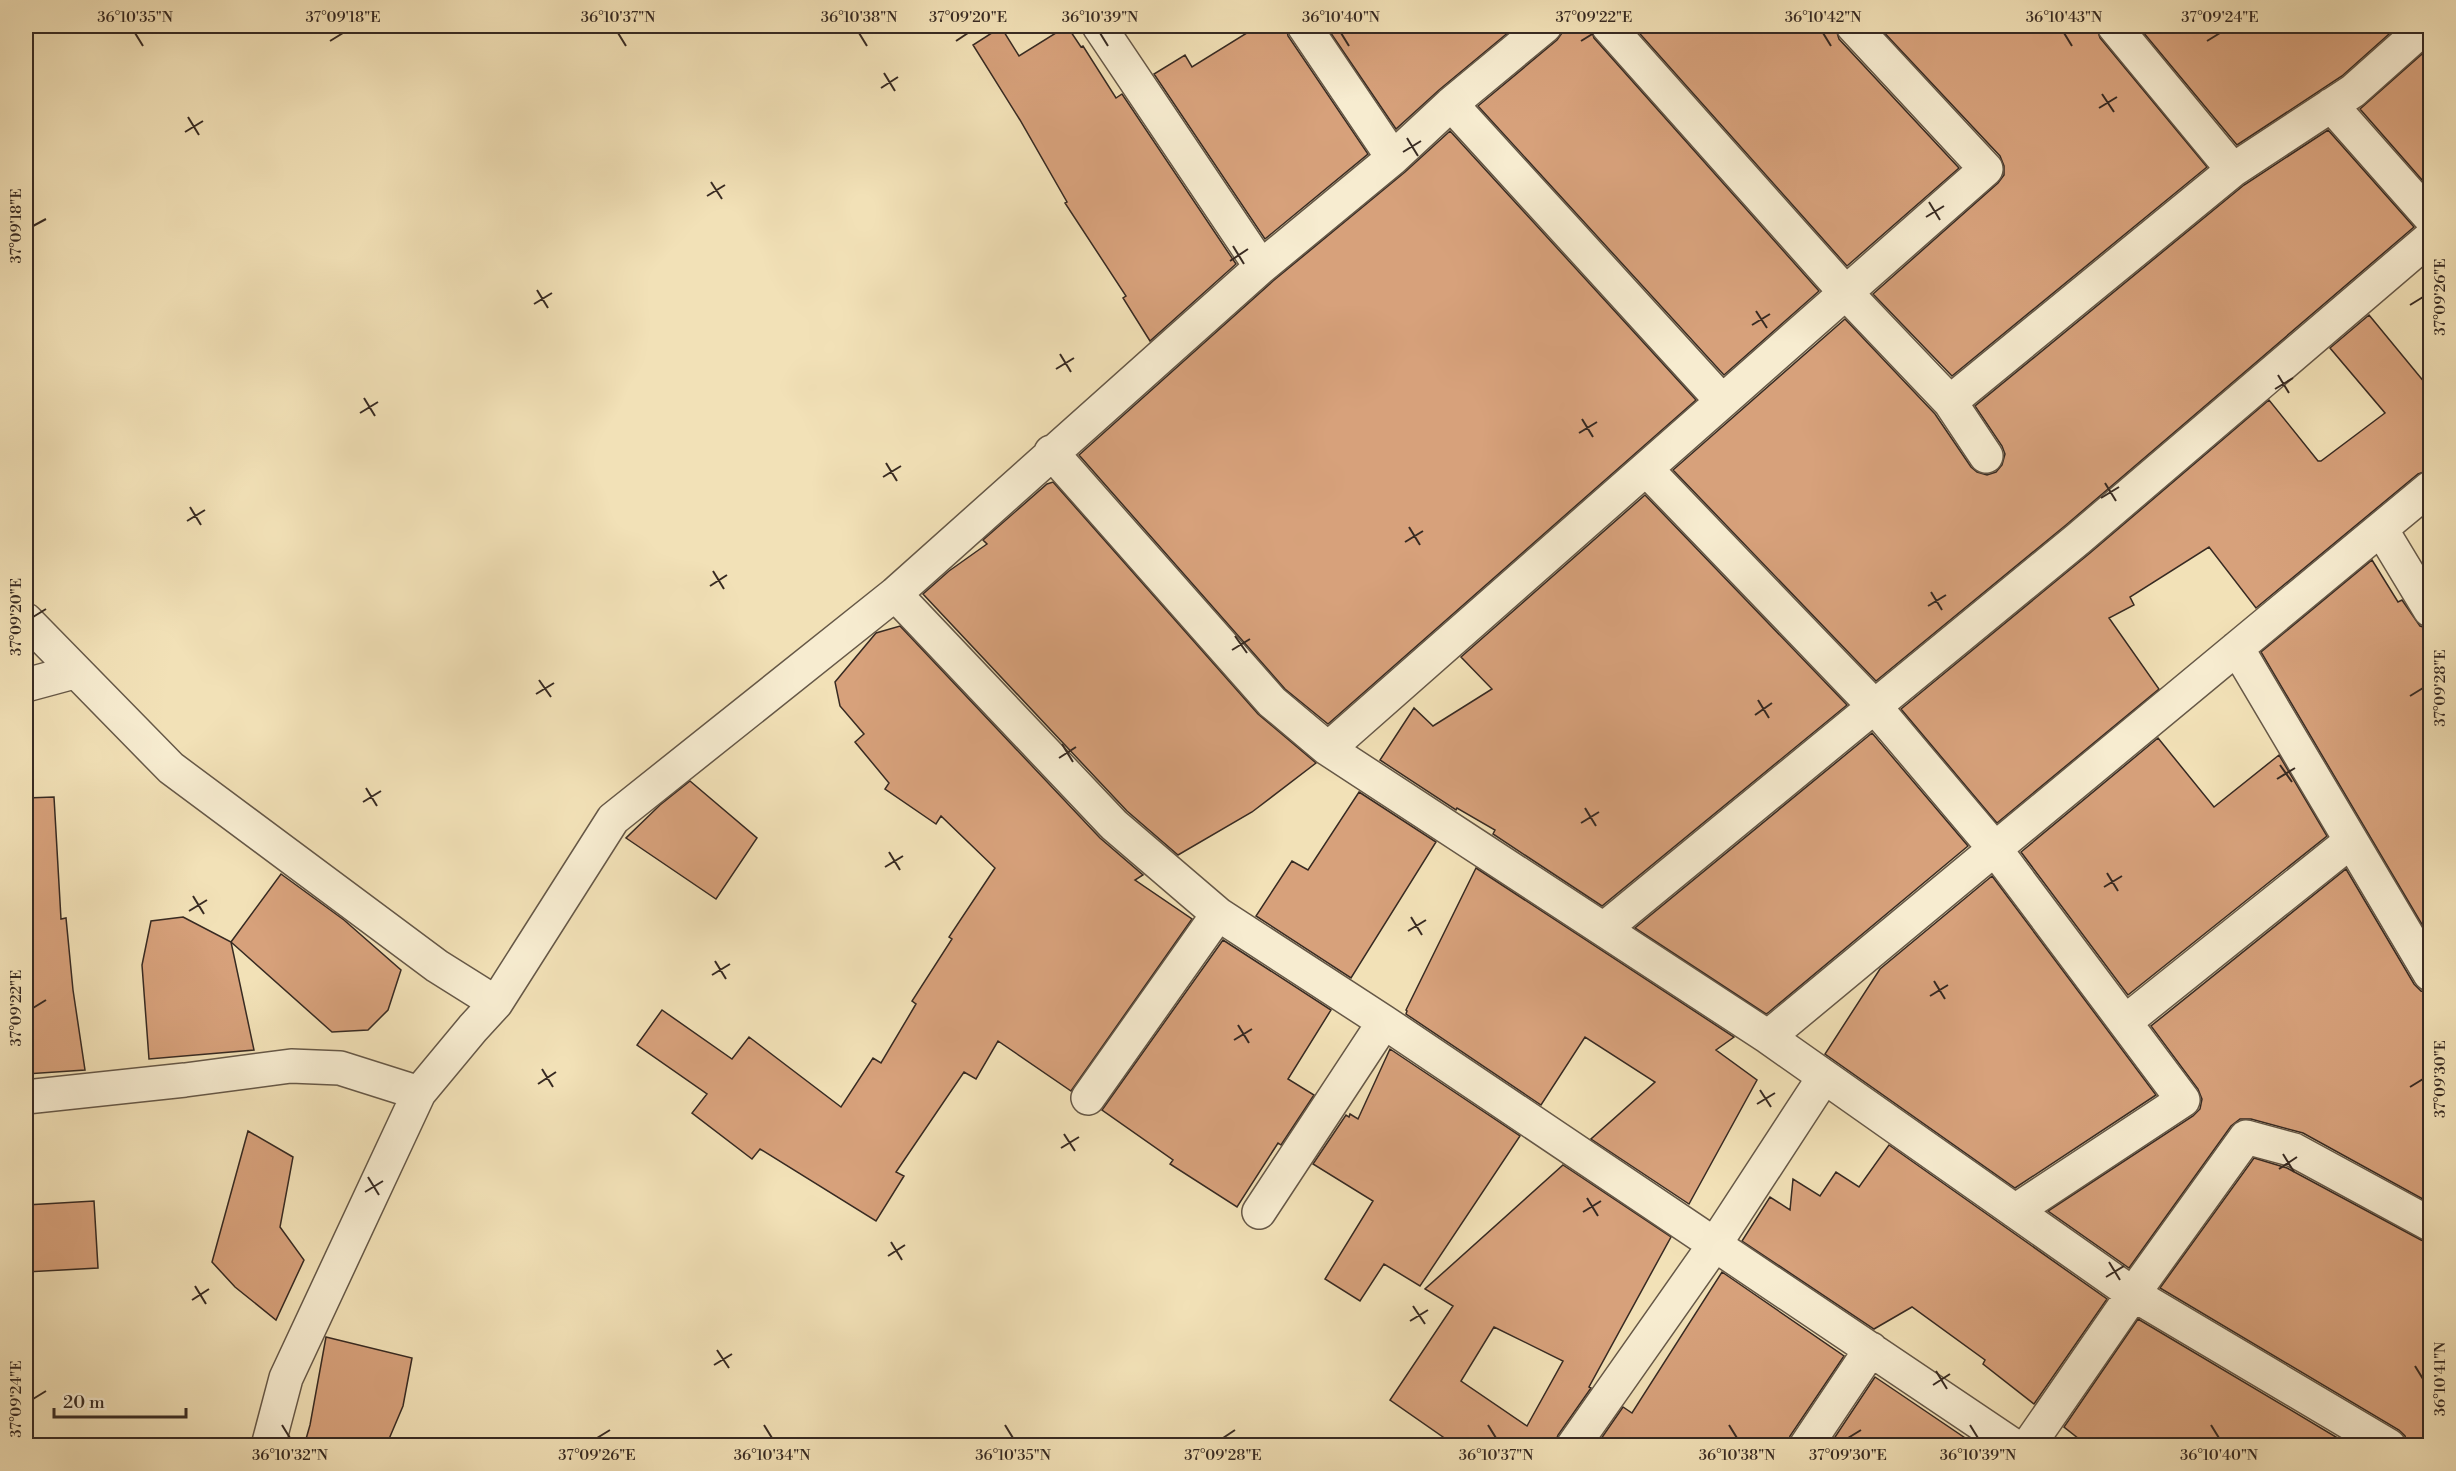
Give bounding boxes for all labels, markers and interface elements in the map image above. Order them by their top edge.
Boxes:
text: 36°10'35"N [97,8,173,27]
text: 37°09'18"E [305,8,381,27]
text: 36°10'37"N [581,8,655,27]
text: 36°10'38"N [821,8,897,27]
text: 37°09'20"E [929,8,1007,27]
text: 36°10'39"N [1062,8,1138,27]
text: 36°10'40"N [1302,8,1380,27]
text: 37°09'22"E [1556,8,1632,27]
text: 36°10'42"N [1785,8,1861,27]
text: 36°10'43"N [2026,8,2102,27]
text: 37°09'24"E [2181,8,2259,27]
text: 37°09'18"E [7,188,26,264]
text: 37°09'26"E [2431,258,2450,336]
text: 37°09'20"E [7,578,26,656]
text: 37°09'28"E [2431,649,2450,727]
text: 37°09'22"E [7,970,26,1046]
text: 37°09'30"E [2431,1040,2450,1118]
text: 36°10'41"N [2431,1342,2450,1416]
text: 37°09'24"E [7,1360,26,1438]
scale bar [54,1381,186,1419]
text: 20 m [63,1391,105,1414]
text: 36°10'32"N [252,1446,328,1465]
text: 37°09'26"E [558,1446,636,1465]
text: 36°10'34"N [734,1446,810,1465]
text: 36°10'35"N [975,1446,1051,1465]
text: 37°09'28"E [1184,1446,1262,1465]
text: 36°10'37"N [1459,1446,1533,1465]
text: 36°10'38"N [1699,1446,1775,1465]
text: 37°09'30"E [1809,1446,1887,1465]
text: 36°10'39"N [1940,1446,2016,1465]
text: 36°10'40"N [2180,1446,2258,1465]

